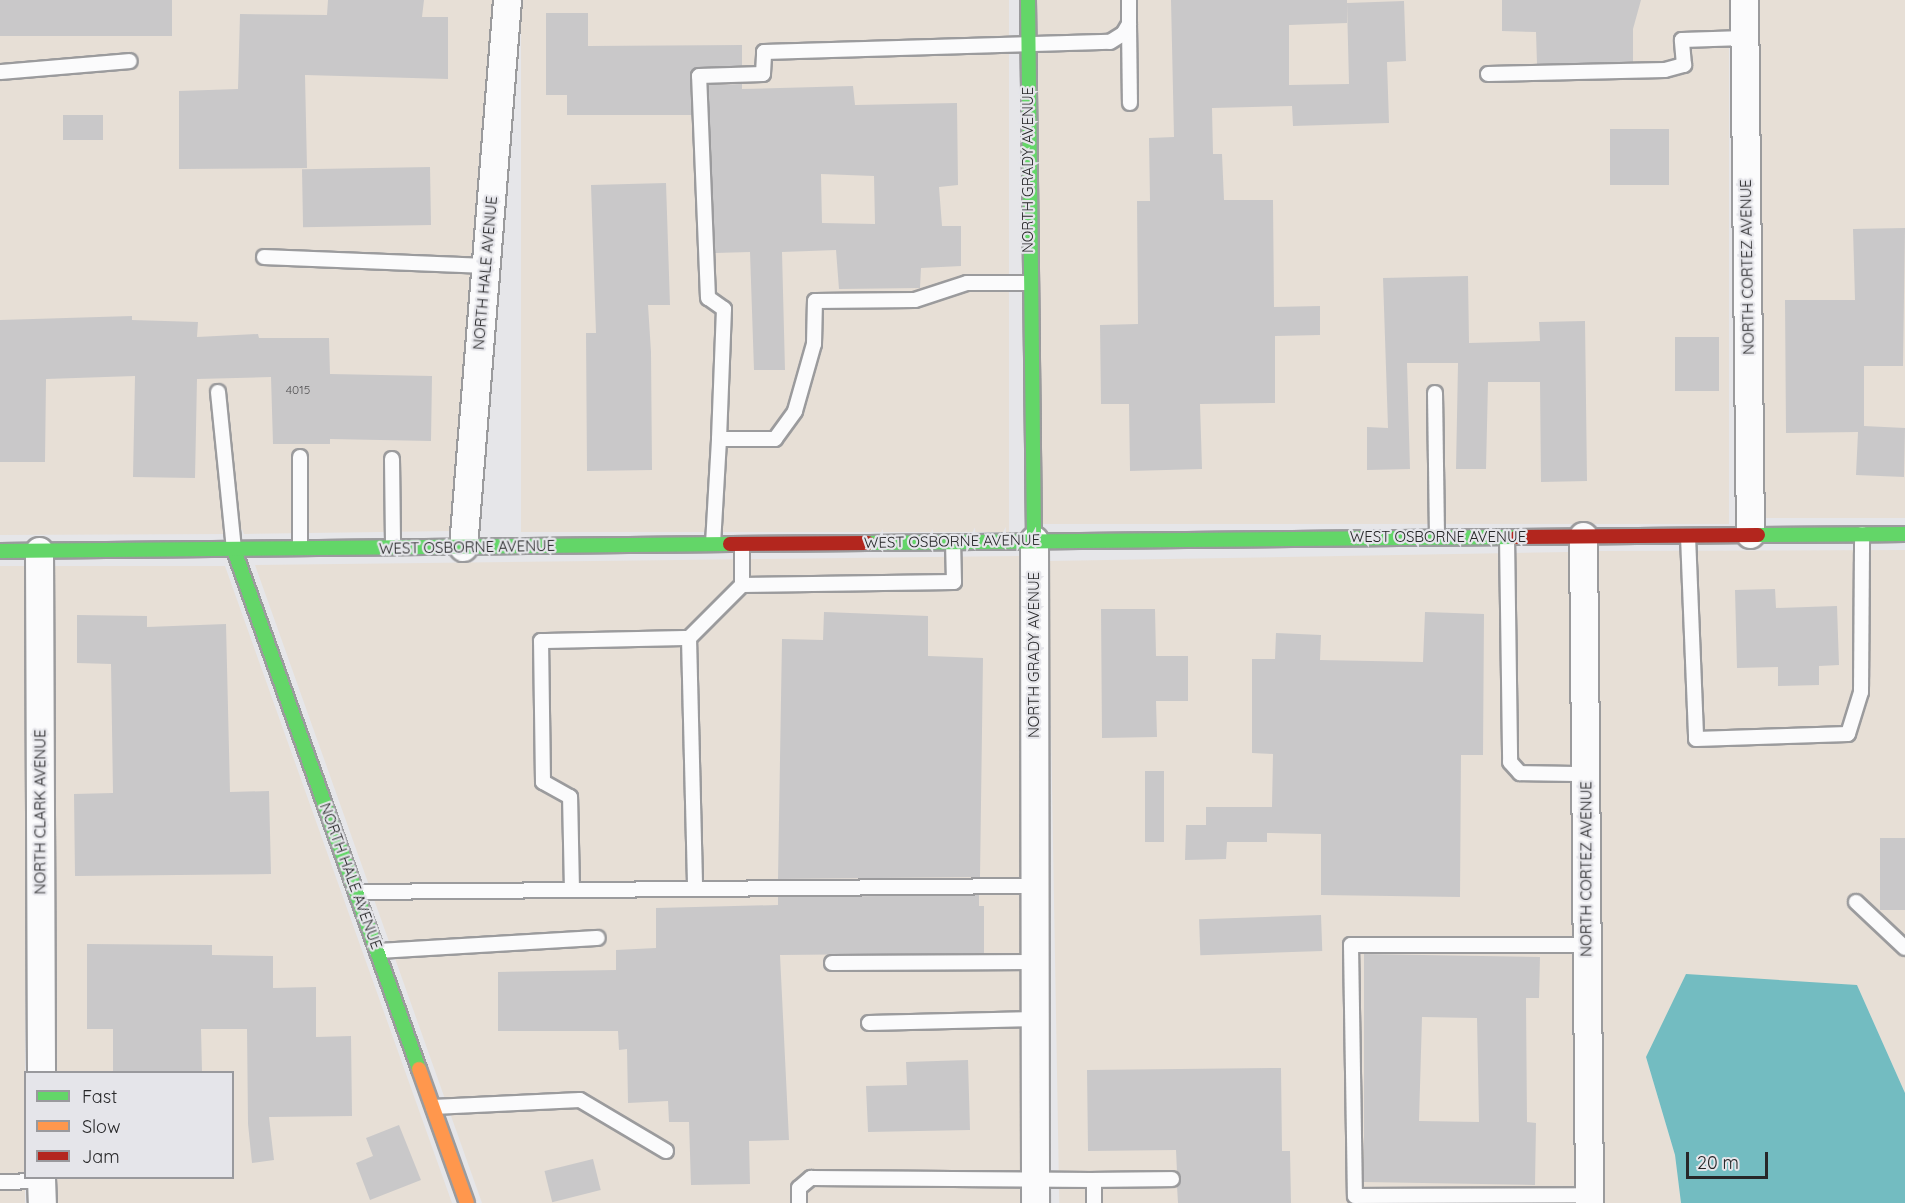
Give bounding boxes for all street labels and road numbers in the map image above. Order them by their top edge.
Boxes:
street label: NORTH GRADY AVENUE [1019,87,1037,253]
street label: NORTH CORTEZ AVENUE [1736,179,1758,355]
street label: NORTH HALE AVENUE [469,195,501,351]
street label: WEST OSBORNE AVENUE [1350,528,1526,546]
street label: WEST OSBORNE AVENUE [864,530,1040,552]
street label: WEST OSBORNE AVENUE [379,536,555,558]
street label: NORTH GRADY AVENUE [1025,572,1043,738]
street label: NORTH CLARK AVENUE [31,730,49,894]
street label: NORTH CORTEZ AVENUE [1577,781,1595,957]
street label: NORTH HALE AVENUE [316,800,386,952]

